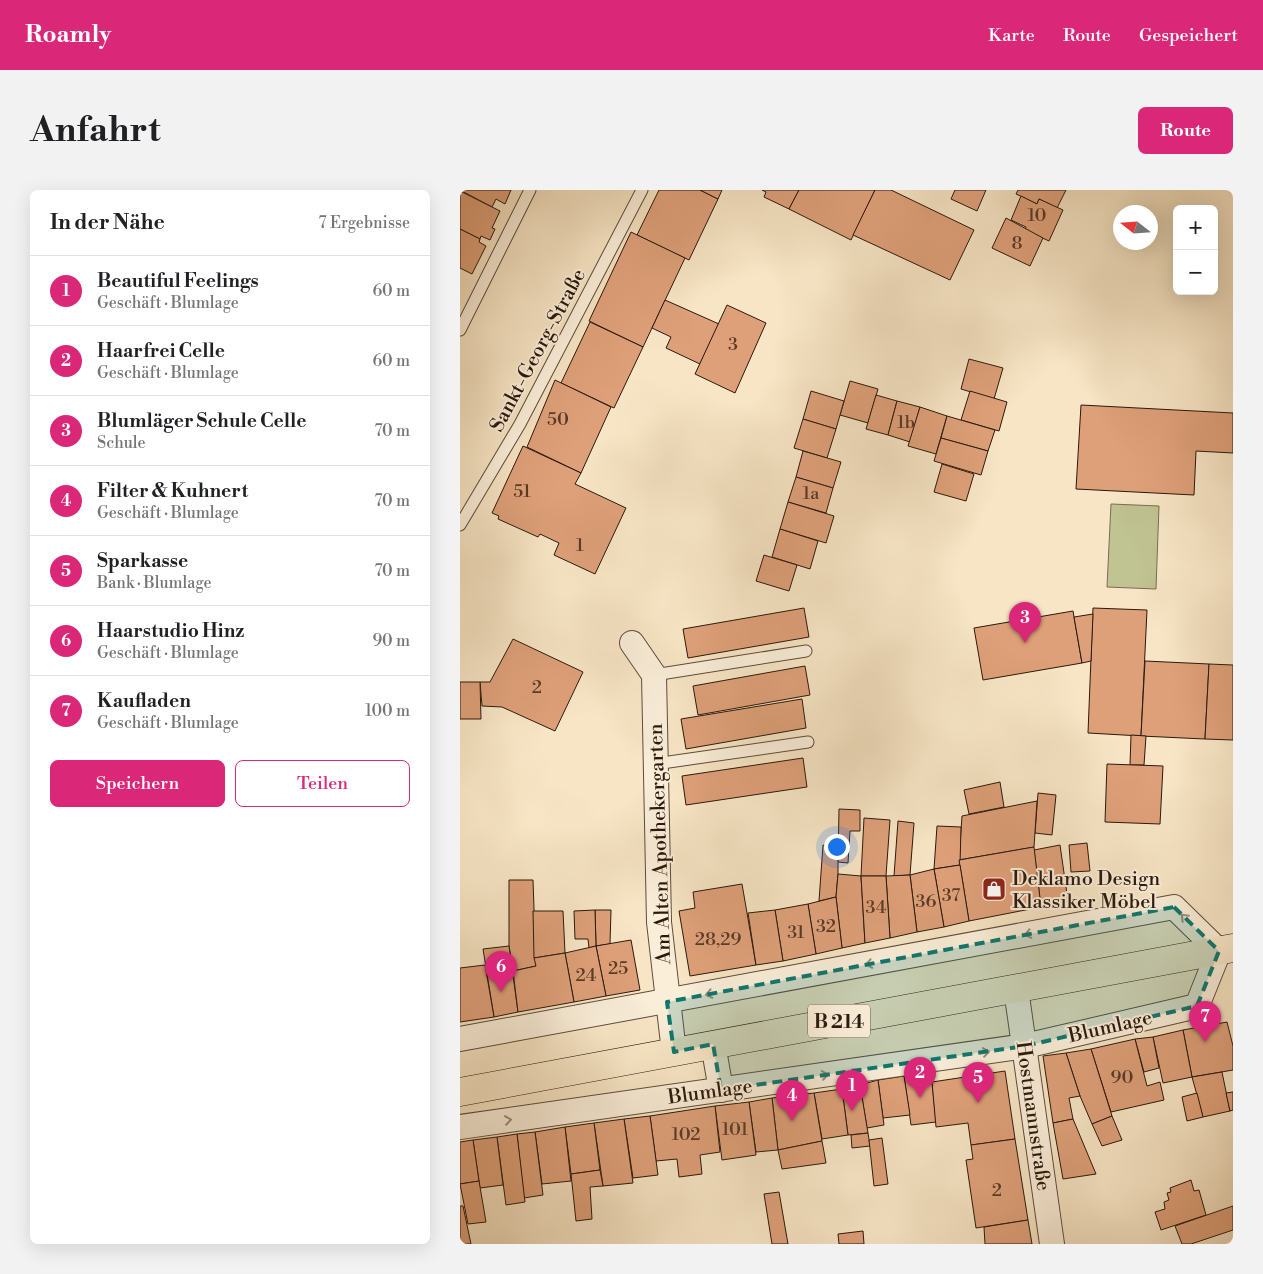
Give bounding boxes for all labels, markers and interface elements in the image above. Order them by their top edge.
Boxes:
text: Roamly [25,20,111,50]
text: Karte [988,24,1035,47]
text: Route [1063,24,1111,47]
text: Gespeichert [1139,24,1238,47]
button: Route [1138,107,1233,154]
text: Anfahrt [30,109,161,152]
house number: 10 [1027,204,1047,227]
north arrow [1113,205,1158,250]
map controls [1173,205,1218,295]
button: + [1173,205,1218,250]
text: In der Nähe [50,210,165,236]
text: 7 Ergebnisse [319,213,410,233]
house number: 8 [1011,232,1023,255]
button: − [1173,250,1218,295]
street label: Sankt-Georg-Straße [485,265,592,437]
text: Beautiful Feelings [97,269,259,293]
text: 1 [62,281,70,301]
text: 60 m [372,281,410,301]
text: Geschäft · Blumlage [97,293,239,313]
house number: 3 [728,333,738,356]
text: Haarfrei Celle [97,339,225,363]
text: 2 [61,351,71,371]
text: 60 m [372,351,410,371]
text: Geschäft · Blumlage [97,363,239,383]
house number: 50 [547,408,569,431]
text: Blumläger Schule Celle [97,409,306,433]
house number: 1b [897,411,915,434]
text: 3 [61,421,71,441]
text: 70 m [374,421,410,441]
text: Schule [97,433,146,453]
text: Filter & Kuhnert [97,479,248,503]
house number: 51 [513,480,531,503]
house number: 1a [803,482,820,505]
text: 4 [61,491,71,511]
text: 70 m [374,491,410,511]
text: Geschäft · Blumlage [97,503,239,523]
house number: 1 [576,534,584,557]
text: Sparkasse [97,549,188,573]
text: 5 [61,561,71,581]
text: 70 m [374,561,410,581]
text: Bank · Blumlage [97,573,212,593]
pin: 3 [1009,602,1041,643]
text: Haarstudio Hinz [97,619,244,643]
text: 6 [61,631,71,651]
text: 90 m [372,631,410,651]
text: Geschäft · Blumlage [97,643,239,663]
house number: 2 [532,676,542,699]
text: Kaufladen [97,689,191,713]
text: 7 [61,701,71,721]
text: 100 m [365,701,410,721]
text: Geschäft · Blumlage [97,713,239,733]
street label: Am Alten Apothekergarten [644,723,677,966]
button: Speichern [50,760,225,807]
button: Teilen [235,760,410,807]
your location [824,834,850,860]
place label: Deklamo Design Klassiker Möbel [1012,867,1160,915]
shop icon: Deklamo Design Klassiker Möbel [981,876,1007,902]
house number: 37 [942,884,960,907]
house number: 36 [916,890,937,913]
house number: 34 [866,896,887,919]
one-way arrow [1181,914,1190,923]
house number: 32 [816,915,836,938]
house number: 31 [787,921,805,944]
house number: 28,29 [695,928,741,951]
one-way arrow [1024,929,1033,939]
pin: 6 [485,951,517,992]
house number: 25 [608,957,628,980]
one-way arrow [864,958,873,969]
house number: 24 [575,964,597,987]
one-way arrow [705,988,713,999]
pin: 7 [1189,1001,1221,1042]
road number: B 214 [808,1004,870,1038]
street label: Blumlage [1065,1006,1155,1049]
street label: Hostmannstraße [1010,1040,1055,1193]
one-way arrow [982,1047,990,1058]
pin: 2 [904,1057,936,1098]
pin: 5 [962,1062,994,1103]
house number: 90 [1111,1066,1133,1089]
one-way arrow [821,1070,829,1081]
pin: 1 [836,1070,868,1111]
street label: Blumlage [665,1074,754,1111]
pin: 4 [776,1080,808,1121]
one-way arrow [504,1116,513,1126]
house number: 101 [722,1118,748,1141]
house number: 102 [671,1123,701,1146]
house number: 2 [992,1179,1002,1202]

